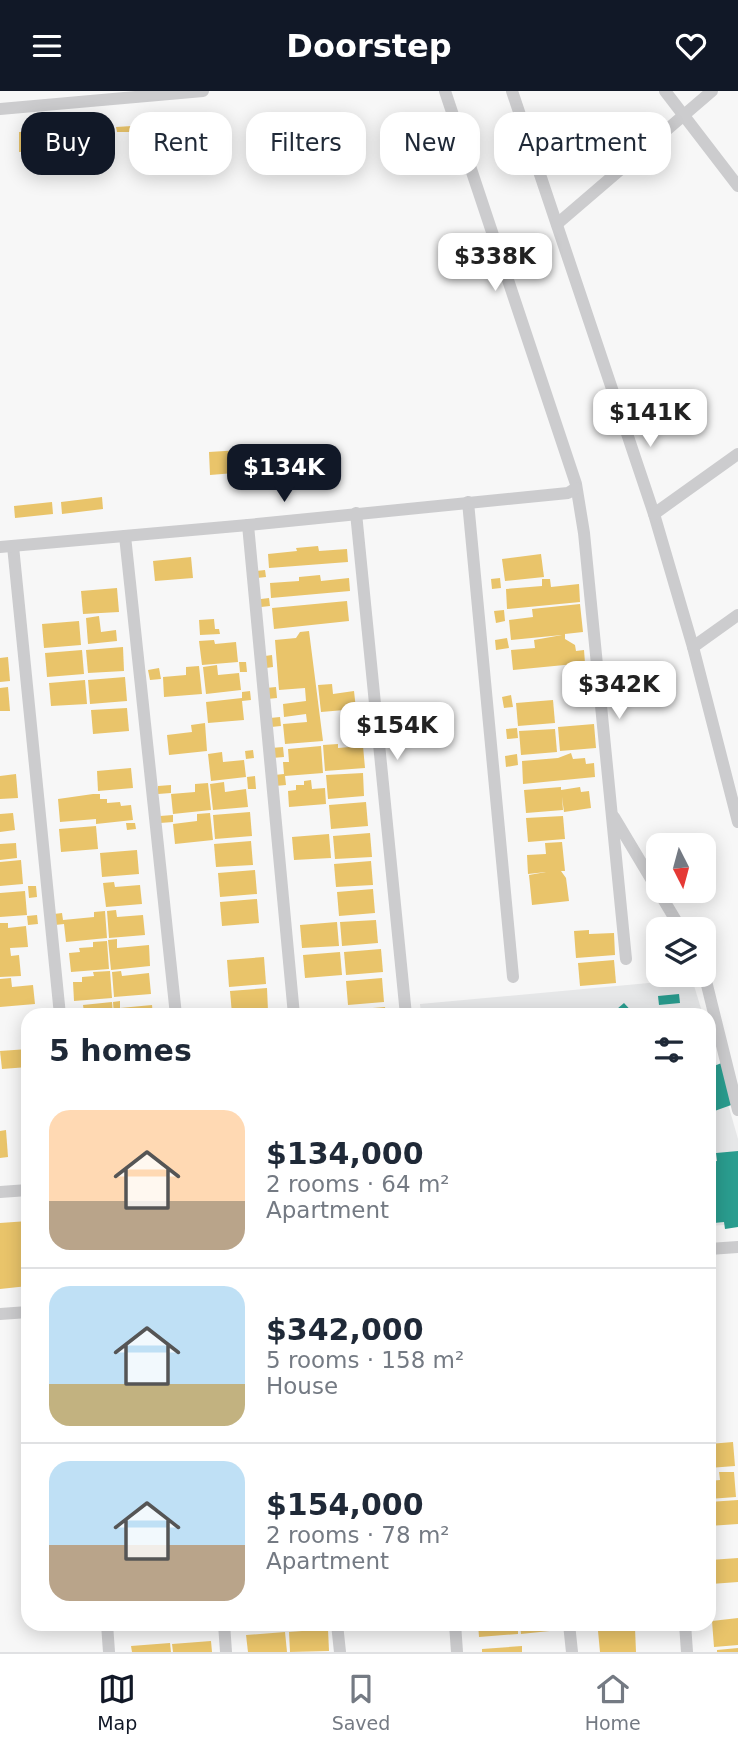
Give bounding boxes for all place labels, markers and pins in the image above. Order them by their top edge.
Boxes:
pin: $338K [446,233,544,293]
pin: $141K [601,389,699,449]
pin: $134K [235,445,333,504]
pin: $342K [570,661,668,721]
pin: $154K [348,703,446,762]

